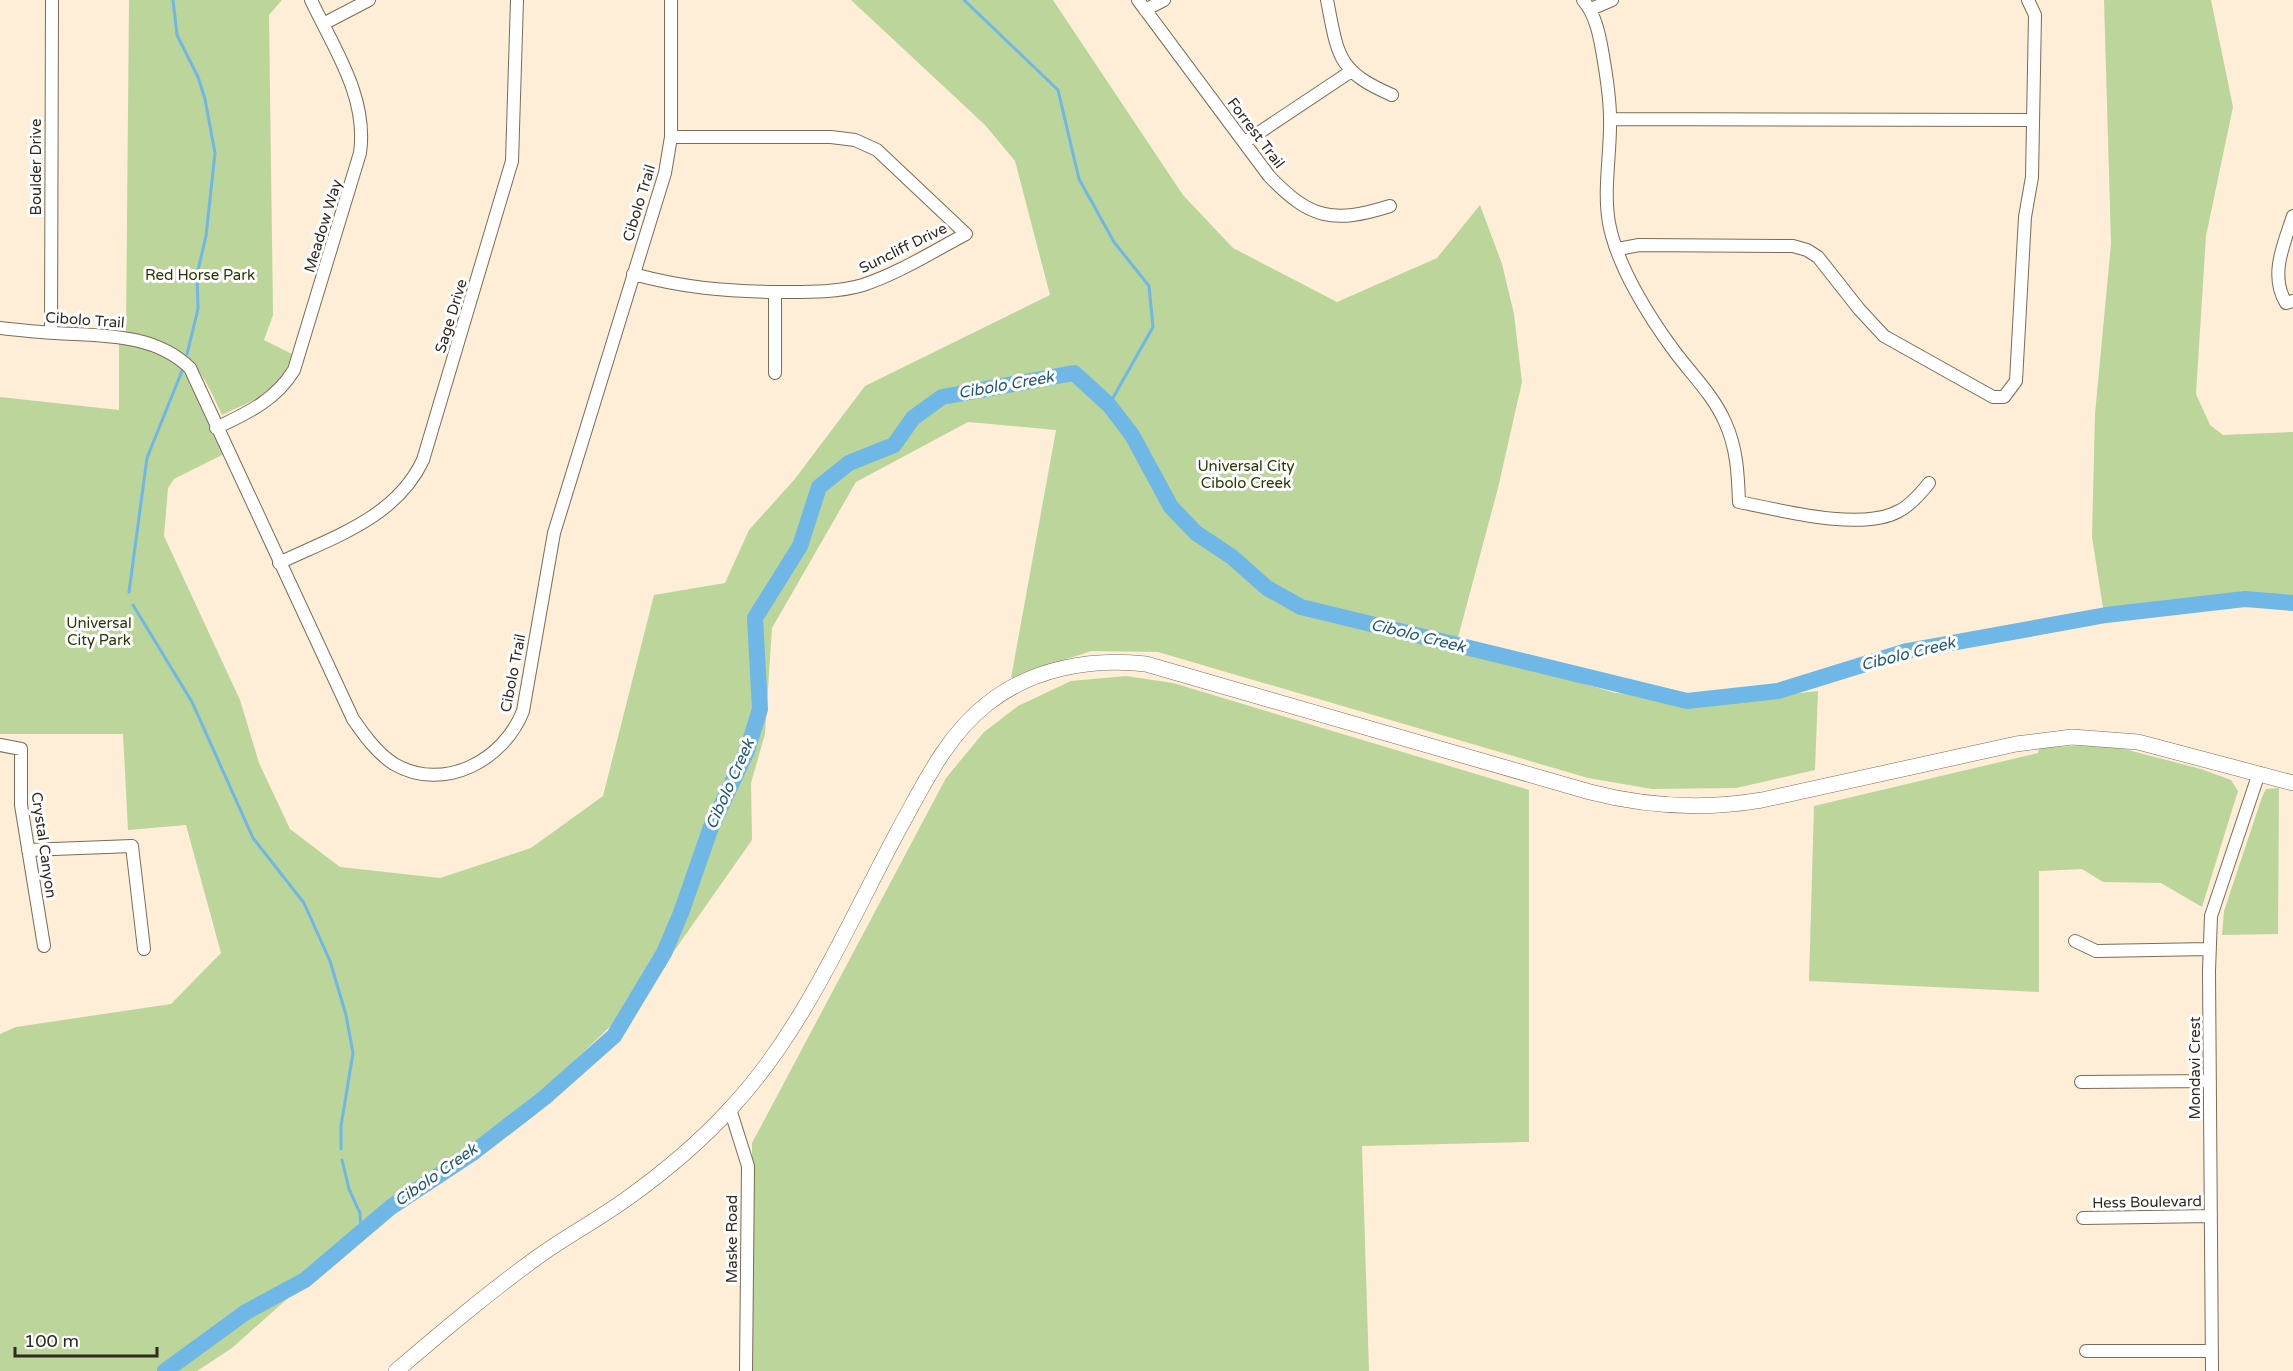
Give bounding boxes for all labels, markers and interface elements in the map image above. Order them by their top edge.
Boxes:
street label: Forrest Trail [1224,94,1288,172]
street label: Boulder Drive [27,119,45,215]
street label: Cibolo Trail [619,162,659,244]
street label: Meadow Way [300,177,346,275]
street label: Suncliff Drive [856,219,950,277]
park label: Red Horse Park [145,266,255,284]
street label: Sage Drive [431,277,471,355]
street label: Cibolo Trail [45,308,125,332]
water label: Cibolo Creek [957,367,1057,403]
park label: Universal City Cibolo Creek [1197,457,1295,492]
park label: Universal City Park [66,614,132,649]
water label: Cibolo Creek [1369,615,1468,658]
street label: Cibolo Trail [497,632,529,714]
water label: Cibolo Creek [1859,632,1958,675]
water label: Cibolo Creek [701,735,759,832]
street label: Crystal Canyon [28,791,60,899]
street label: Mondavi Crest [2186,1016,2204,1120]
water label: Cibolo Creek [391,1138,482,1211]
street label: Hess Boulevard [2092,1192,2202,1212]
street label: Maske Road [723,1195,741,1283]
scale bar [15,1320,158,1358]
text: 100 m [24,1330,79,1352]

